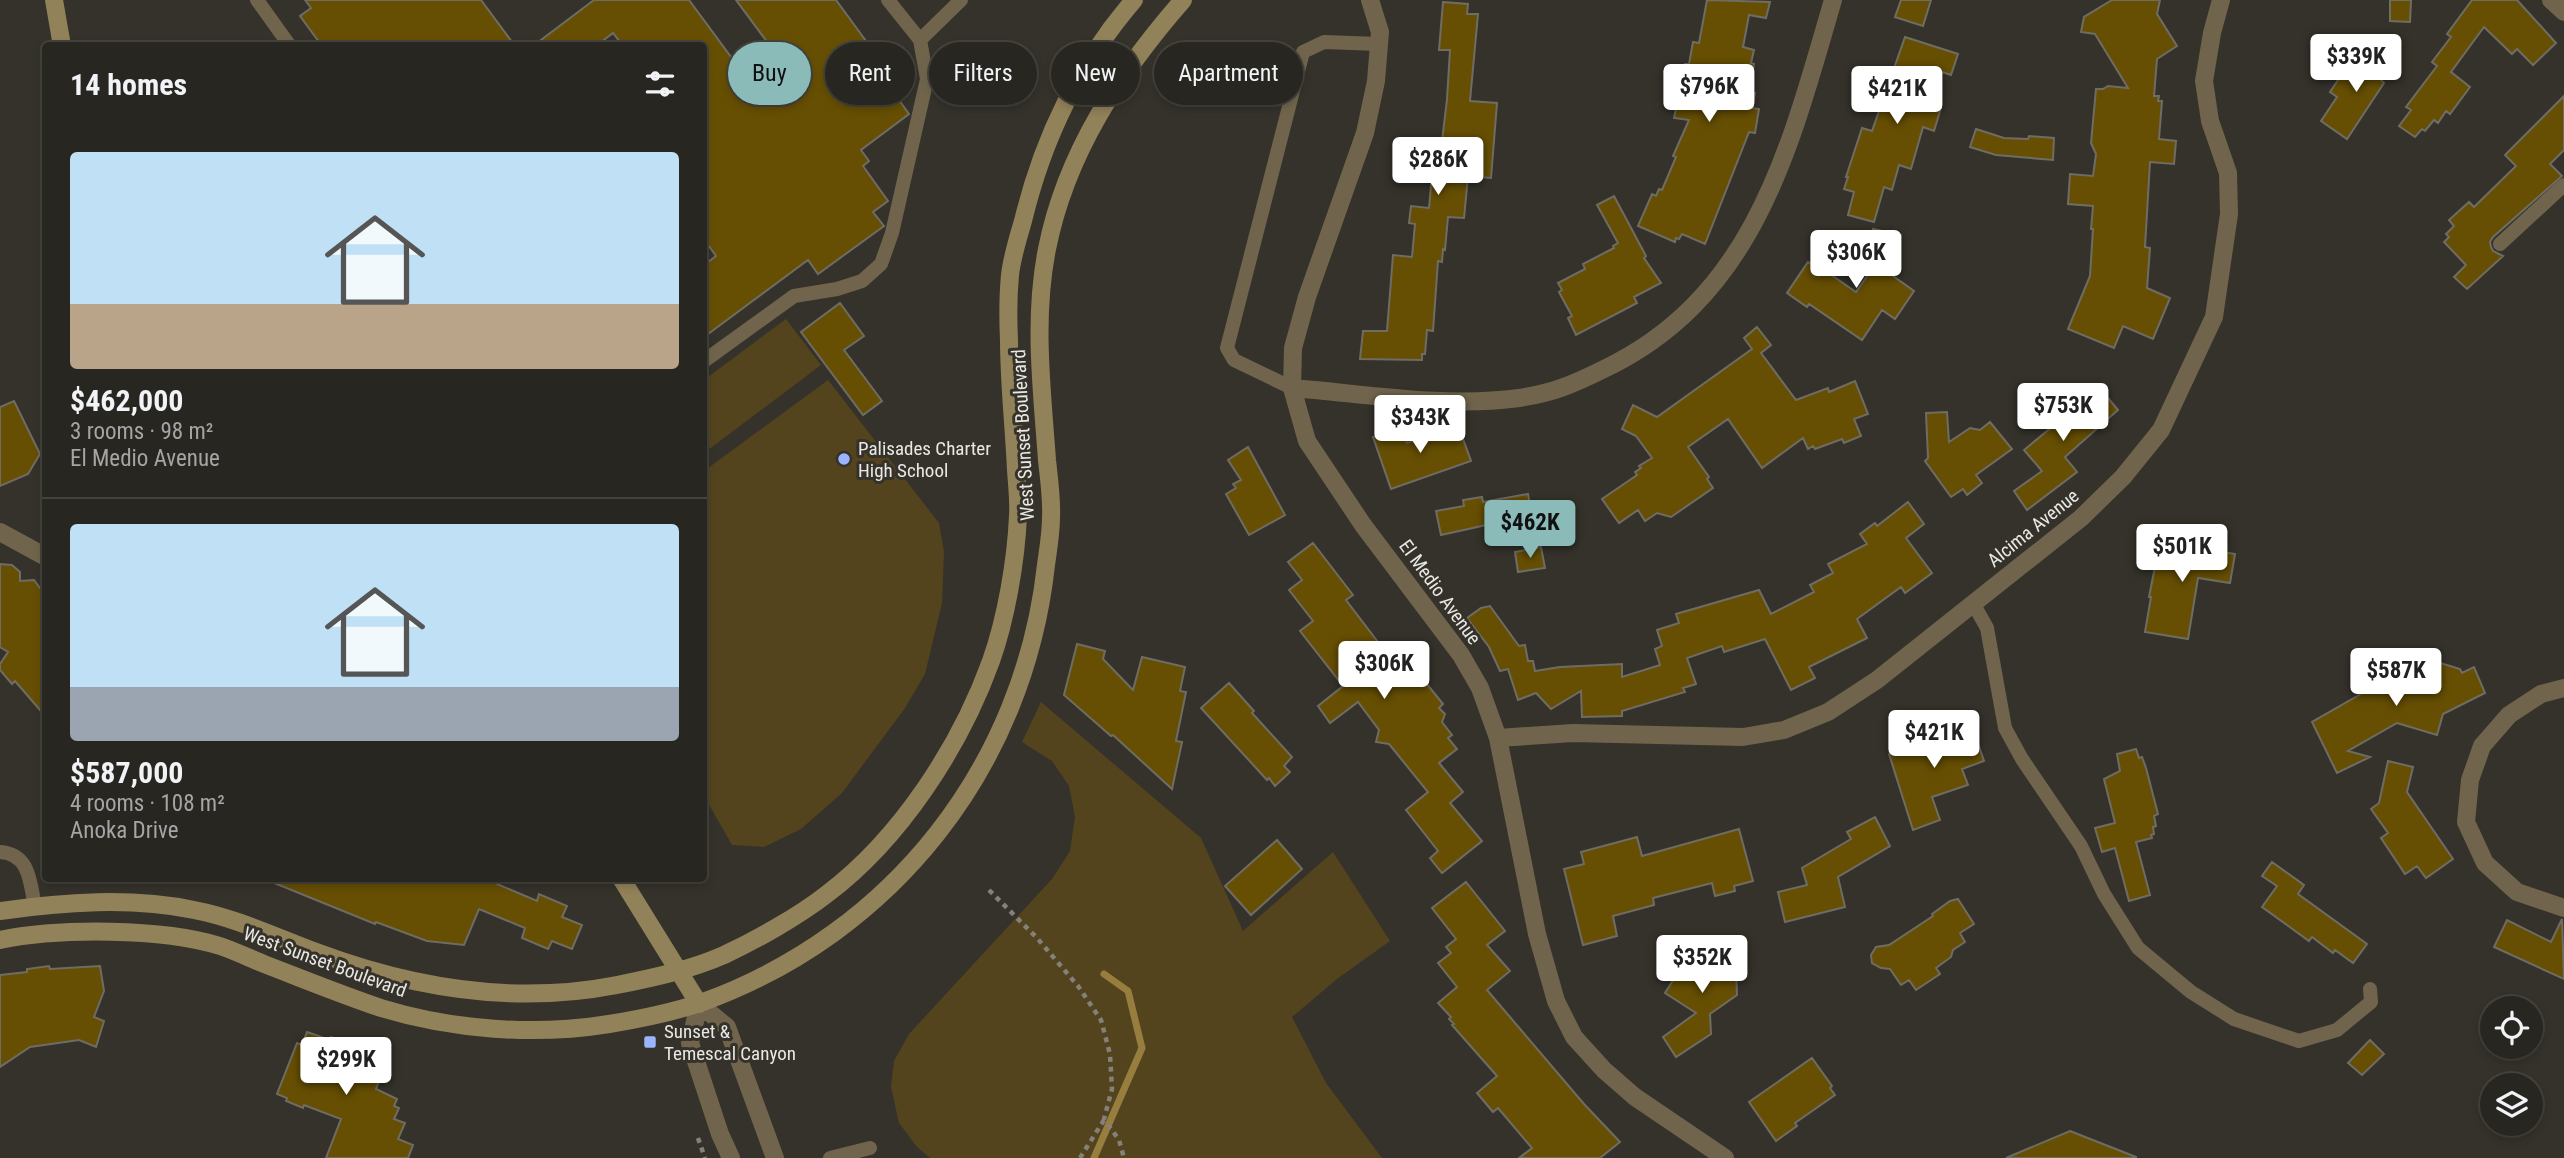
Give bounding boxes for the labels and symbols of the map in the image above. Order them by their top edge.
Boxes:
pin: $339K [2307,34,2405,94]
pin: $796K [1660,64,1758,124]
pin: $421K [1848,66,1946,126]
pin: $286K [1389,138,1487,197]
pin: $306K [1807,230,1905,290]
street label: West Sunset Boulevard [1007,349,1039,521]
pin: $753K [2014,384,2112,443]
pin: $343K [1371,396,1469,455]
place label: Palisades Charter High School [858,437,991,482]
marker: Palisades Charter High School [836,451,852,467]
street label: Alcima Avenue [1983,484,2083,572]
pin: $462K [1481,500,1579,560]
pin: $501K [2133,524,2231,584]
street label: El Medio Avenue [1394,535,1486,649]
pin: $306K [1335,642,1433,701]
pin: $587K [2347,648,2445,708]
pin: $421K [1885,710,1983,770]
street label: West Sunset Boulevard [240,922,410,1002]
pin: $352K [1653,936,1751,995]
place label: Sunset & Temescal Canyon [664,1020,796,1065]
marker: Sunset & Temescal Canyon [642,1034,658,1050]
pin: $299K [297,1038,395,1097]

